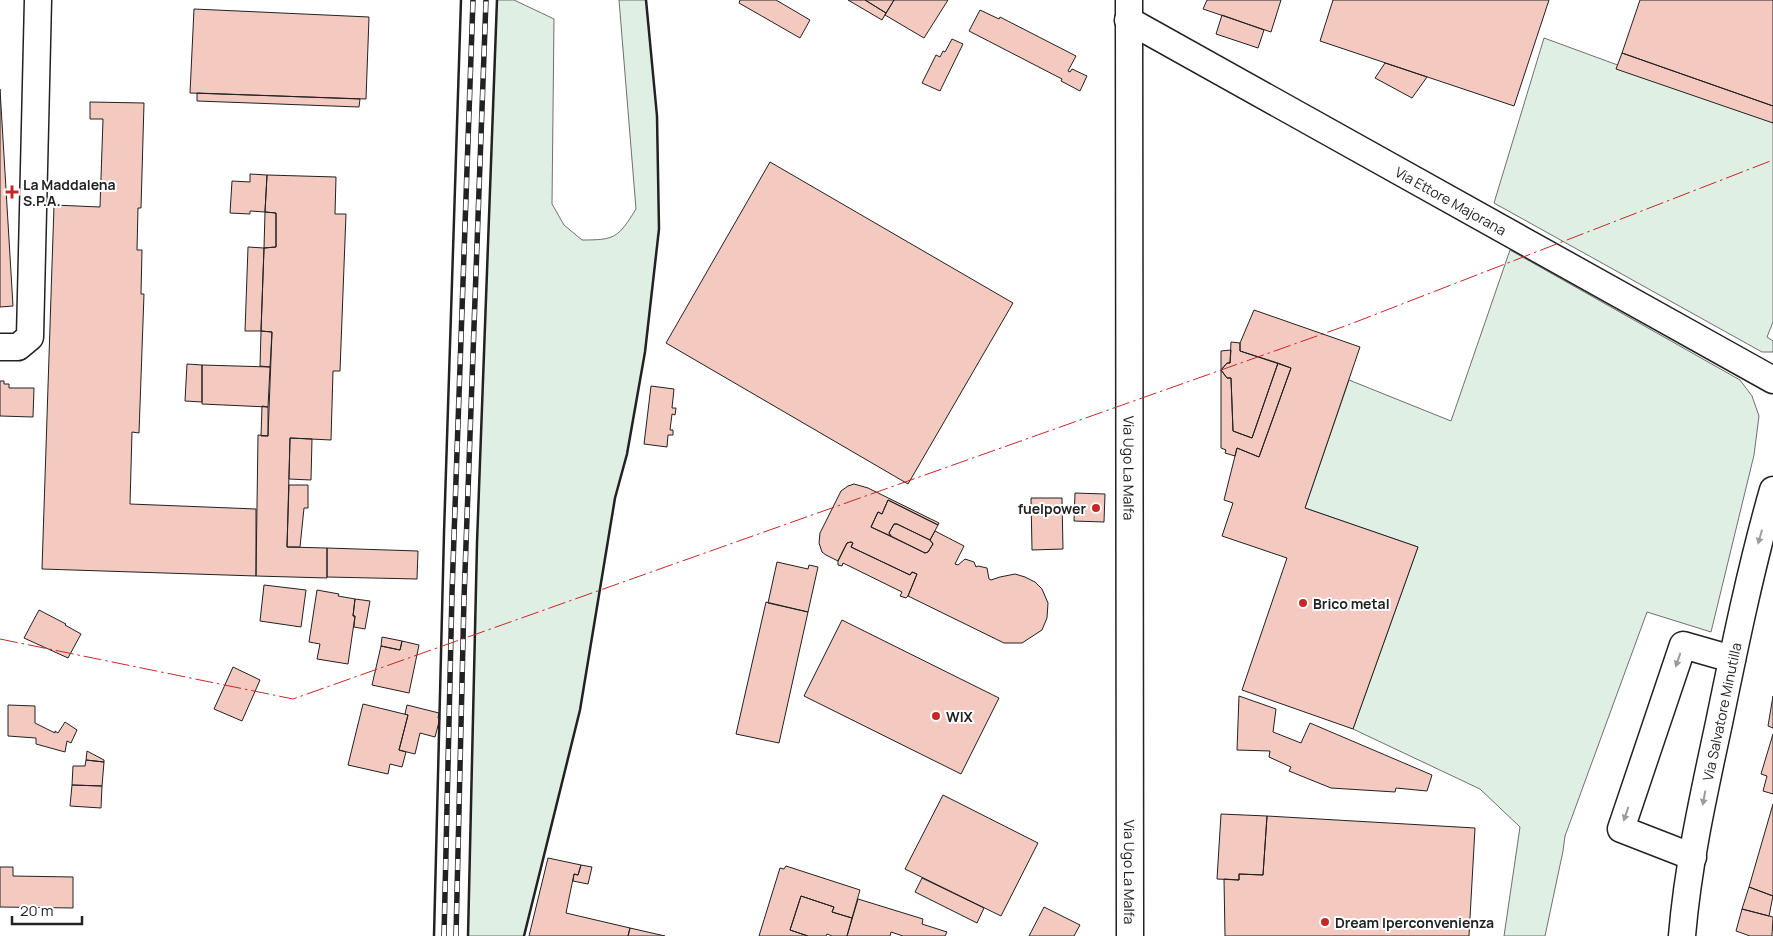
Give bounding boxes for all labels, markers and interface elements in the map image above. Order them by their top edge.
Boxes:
street label: Via Ettore Majorana [1392,162,1510,239]
place label: La Maddalena S.P.A. [23,175,116,210]
marker: La Maddalena S.P.A. [5,185,19,199]
street label: Via Ugo La Malfa [1120,416,1139,520]
place label: fuelpower [1018,499,1086,518]
marker: fuelpower [1090,502,1102,514]
one-way arrow [1755,529,1763,544]
place label: Brico metal [1313,594,1390,613]
marker: Brico metal [1297,597,1309,609]
street label: Via Salvatore Minutilla [1697,641,1745,782]
one-way arrow [1674,653,1682,668]
place label: WIX [946,707,974,726]
marker: WIX [930,710,942,722]
one-way arrow [1699,791,1707,807]
one-way arrow [1622,807,1630,822]
street label: Via Ugo La Malfa [1120,820,1139,924]
scale bar [12,894,82,926]
text: 20 m [20,900,53,921]
place label: Dream Iperconvenienza [1335,913,1494,932]
marker: Dream Iperconvenienza [1319,916,1331,928]

